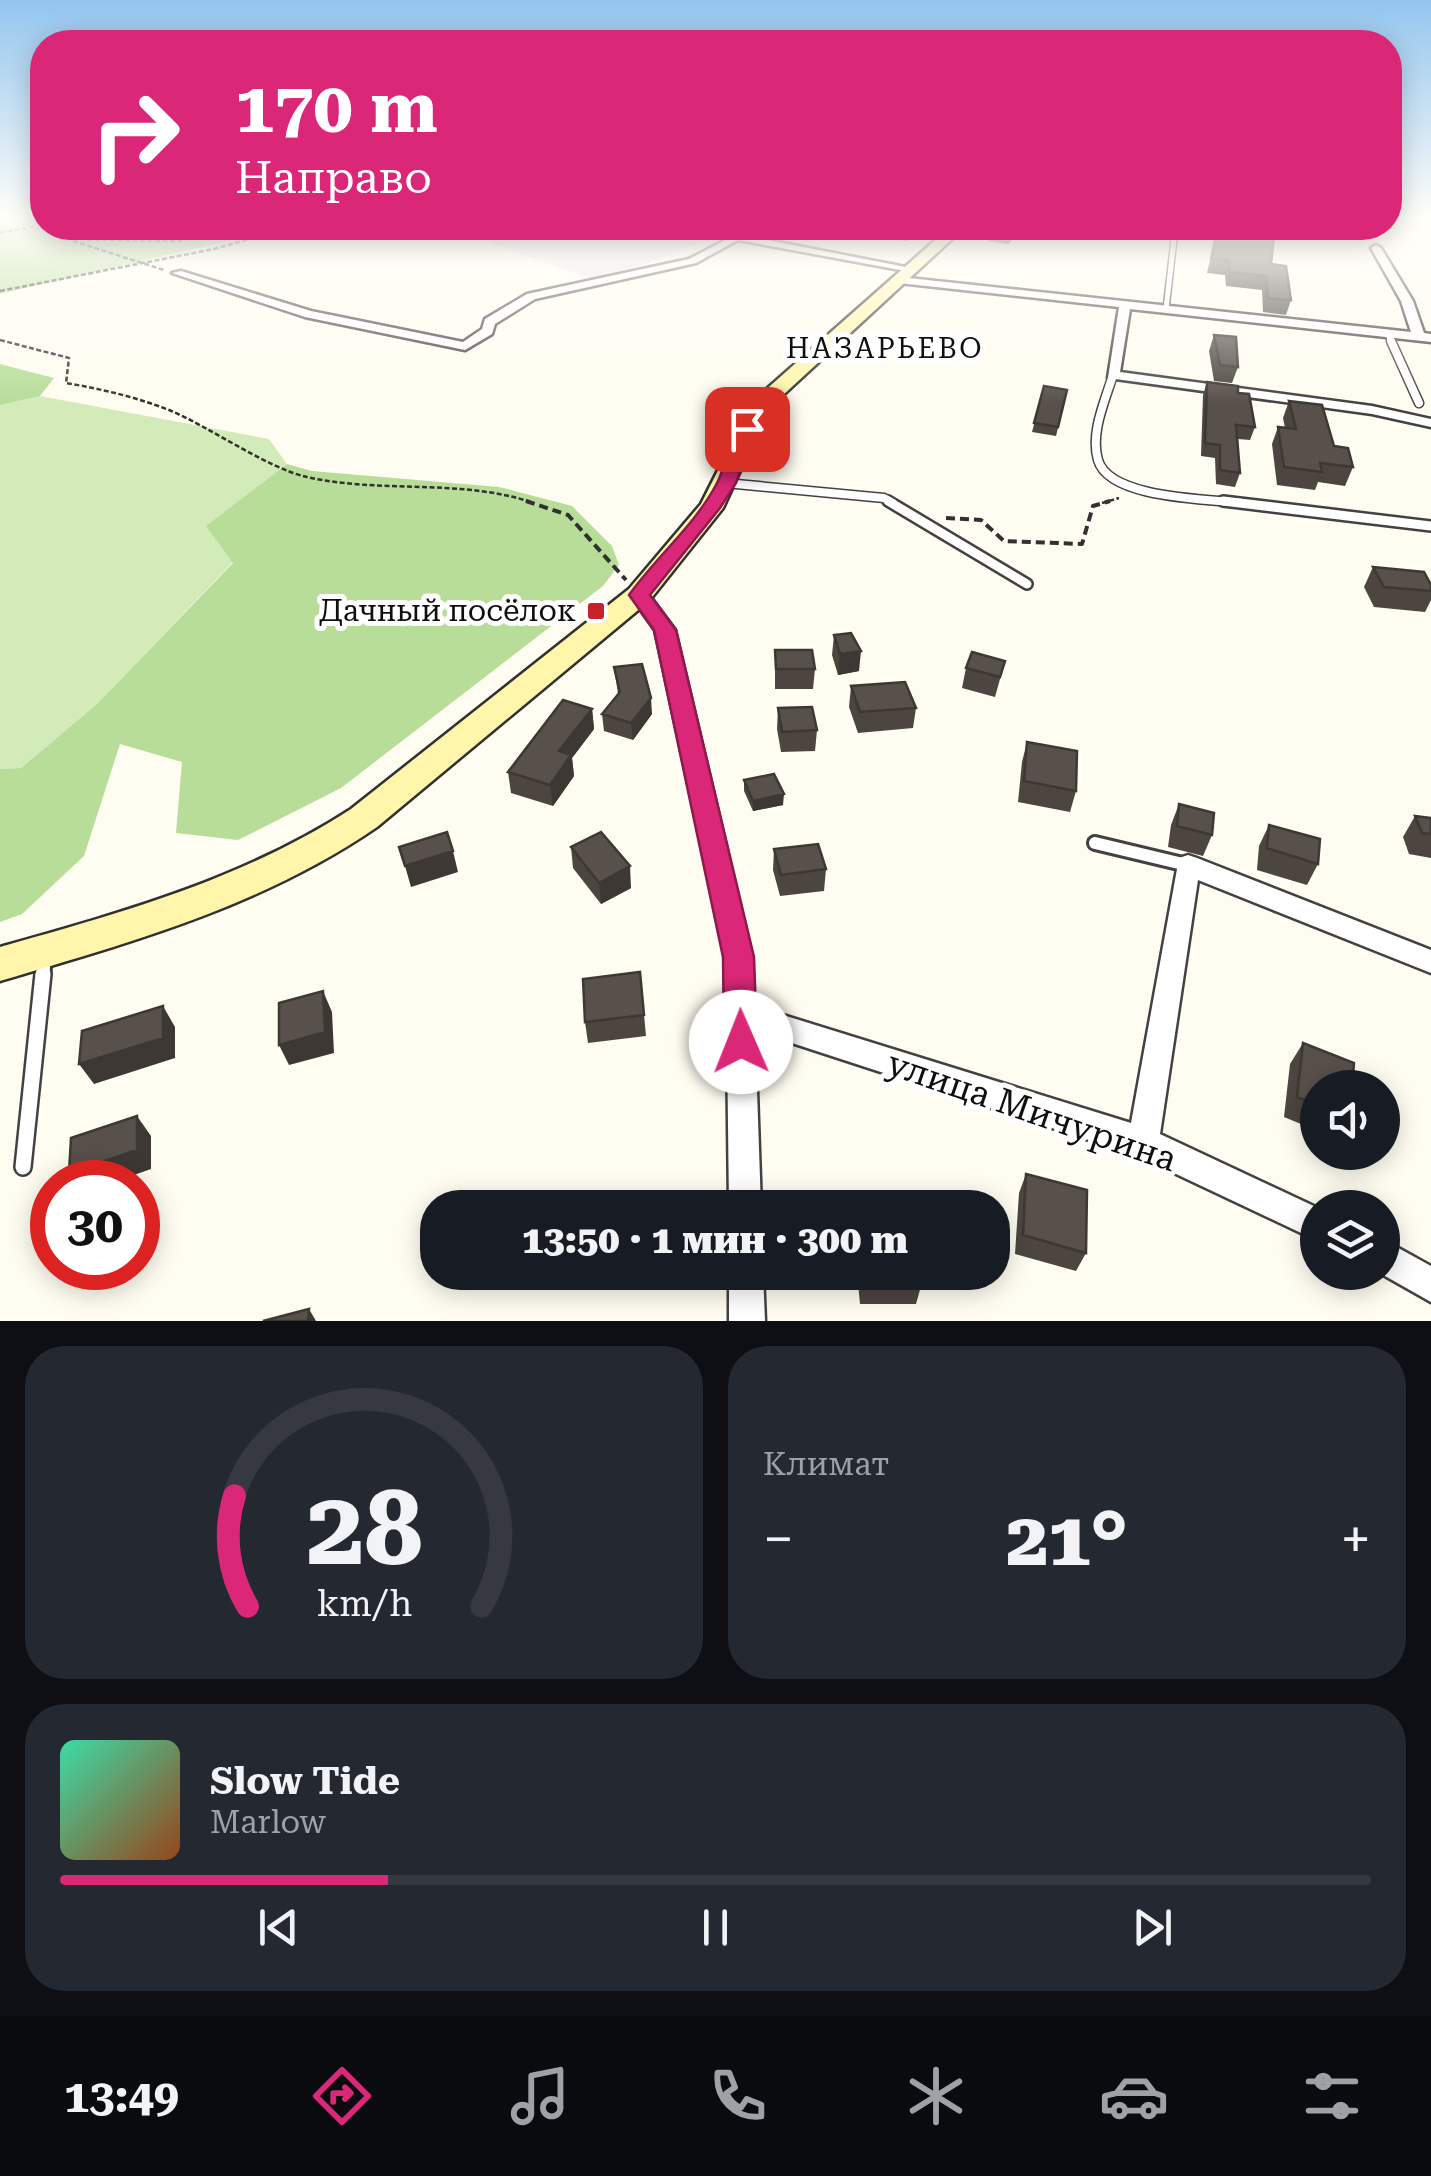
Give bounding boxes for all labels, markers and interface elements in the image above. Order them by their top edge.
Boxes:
text: 170 m [235,67,438,149]
icon: right [70,70,200,200]
text: Направо [235,151,432,204]
district label: НАЗАРЬЕВО [786,332,984,365]
pin [705,387,790,472]
icon: arrive [720,402,775,457]
place label: Дачный посёлок [319,593,576,628]
marker: Дачный посёлок [585,600,607,622]
position arrow [689,990,793,1094]
street label: улица Мичурина [882,1043,1182,1180]
map controls [1300,1070,1400,1290]
button: sound [1300,1070,1400,1170]
speed limit sign: 30 [30,1160,160,1290]
button: layers [1300,1190,1400,1290]
text: 13:50 · 1 мин · 300 m [522,1218,908,1262]
text: Климат [763,1445,889,1483]
text: 28 [306,1468,422,1589]
text: 21° [1006,1495,1128,1583]
text: − [763,1507,794,1571]
text: + [1340,1507,1371,1571]
text: km/h [316,1583,412,1625]
text: Slow Tide [210,1759,400,1803]
text: Marlow [210,1803,326,1841]
icon: previous [251,1900,306,1955]
icon: pause [688,1900,743,1955]
icon: next [1125,1900,1180,1955]
icon: directions [307,2061,377,2131]
icon: music [505,2061,575,2131]
icon: phone [703,2061,773,2131]
icon: climate [901,2061,971,2131]
icon: car [1099,2061,1169,2131]
icon: filters [1297,2061,1367,2131]
text: 13:49 [64,2070,179,2123]

